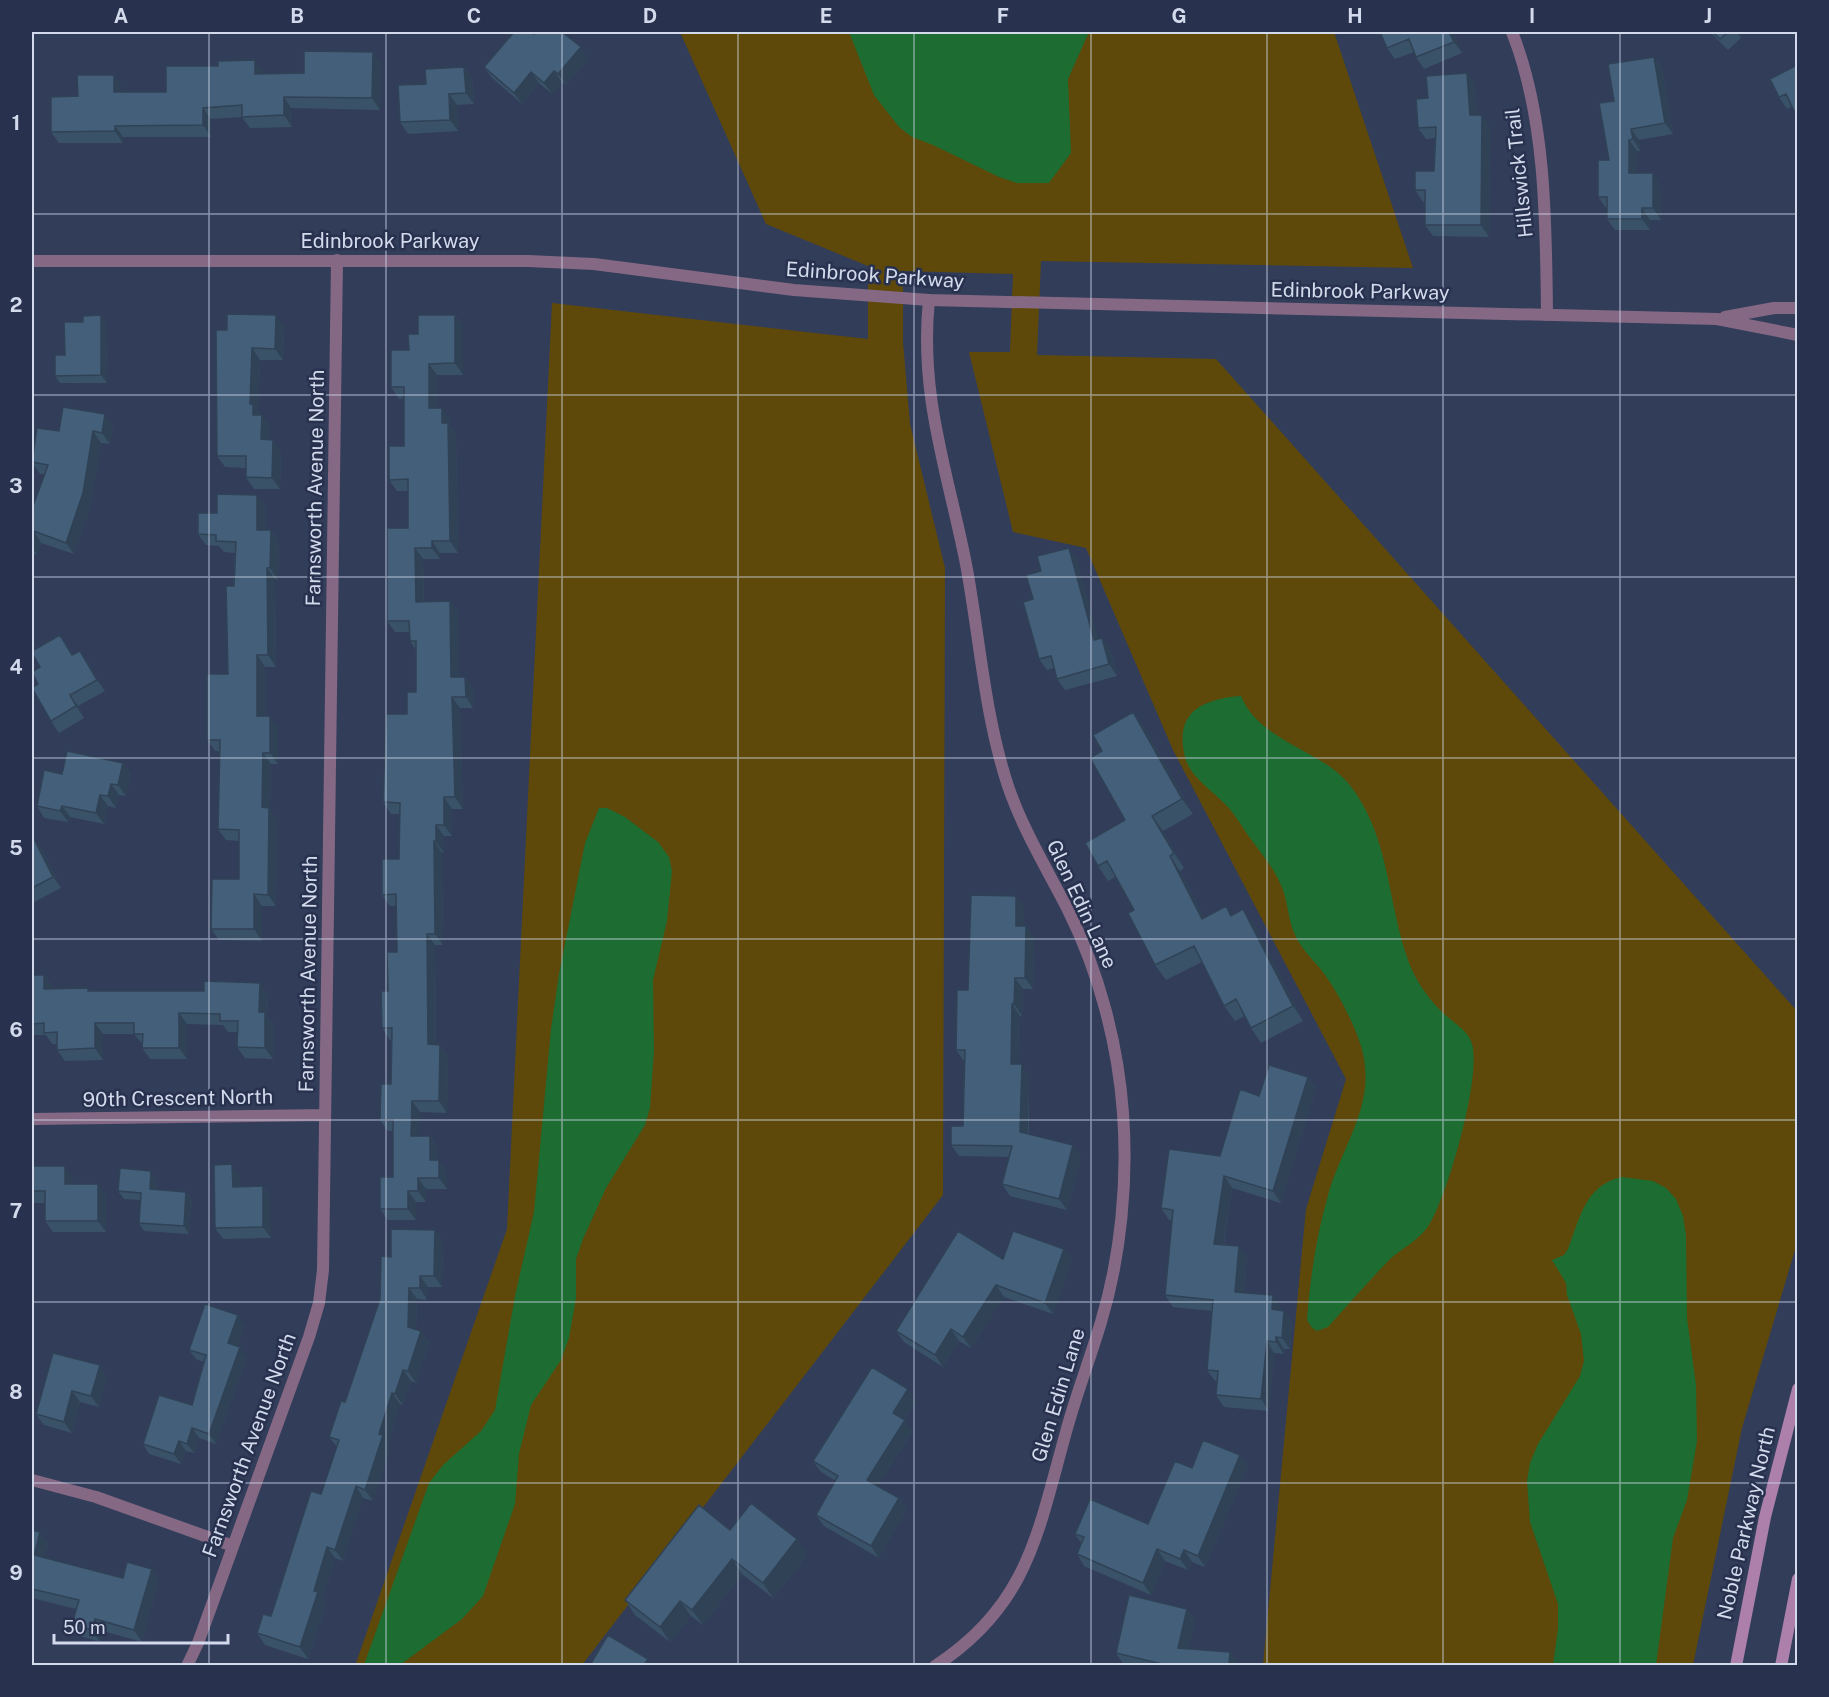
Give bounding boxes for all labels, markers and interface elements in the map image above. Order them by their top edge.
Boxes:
text: A [114,4,128,28]
text: B [290,4,304,28]
text: C [467,4,481,28]
text: D [643,4,657,28]
text: E [820,4,832,28]
text: F [997,4,1009,28]
text: G [1171,4,1187,28]
text: H [1347,4,1363,28]
text: I [1529,4,1535,28]
text: J [1704,4,1712,28]
street label: Hillswick Trail [1500,107,1538,239]
text: 1 [12,111,20,135]
street label: Edinbrook Parkway [301,229,480,253]
street label: Edinbrook Parkway [785,257,965,293]
street label: Edinbrook Parkway [1270,277,1450,305]
text: 2 [10,293,22,317]
street label: Farnsworth Avenue North [301,369,329,607]
text: 3 [9,474,23,498]
text: 4 [9,655,23,679]
text: 5 [9,836,23,860]
street label: Glen Edin Lane [1042,836,1122,972]
street label: Farnsworth Avenue North [294,855,322,1093]
text: 6 [9,1018,23,1042]
street label: 90th Crescent North [83,1084,273,1112]
text: 7 [10,1199,22,1223]
street label: Glen Edin Lane [1026,1325,1090,1465]
street label: Farnsworth Avenue North [197,1330,301,1560]
text: 8 [9,1380,23,1404]
street label: Noble Parkway North [1712,1424,1780,1622]
text: 9 [9,1561,23,1585]
scale bar [54,1607,228,1645]
text: 50 m [63,1617,106,1638]

